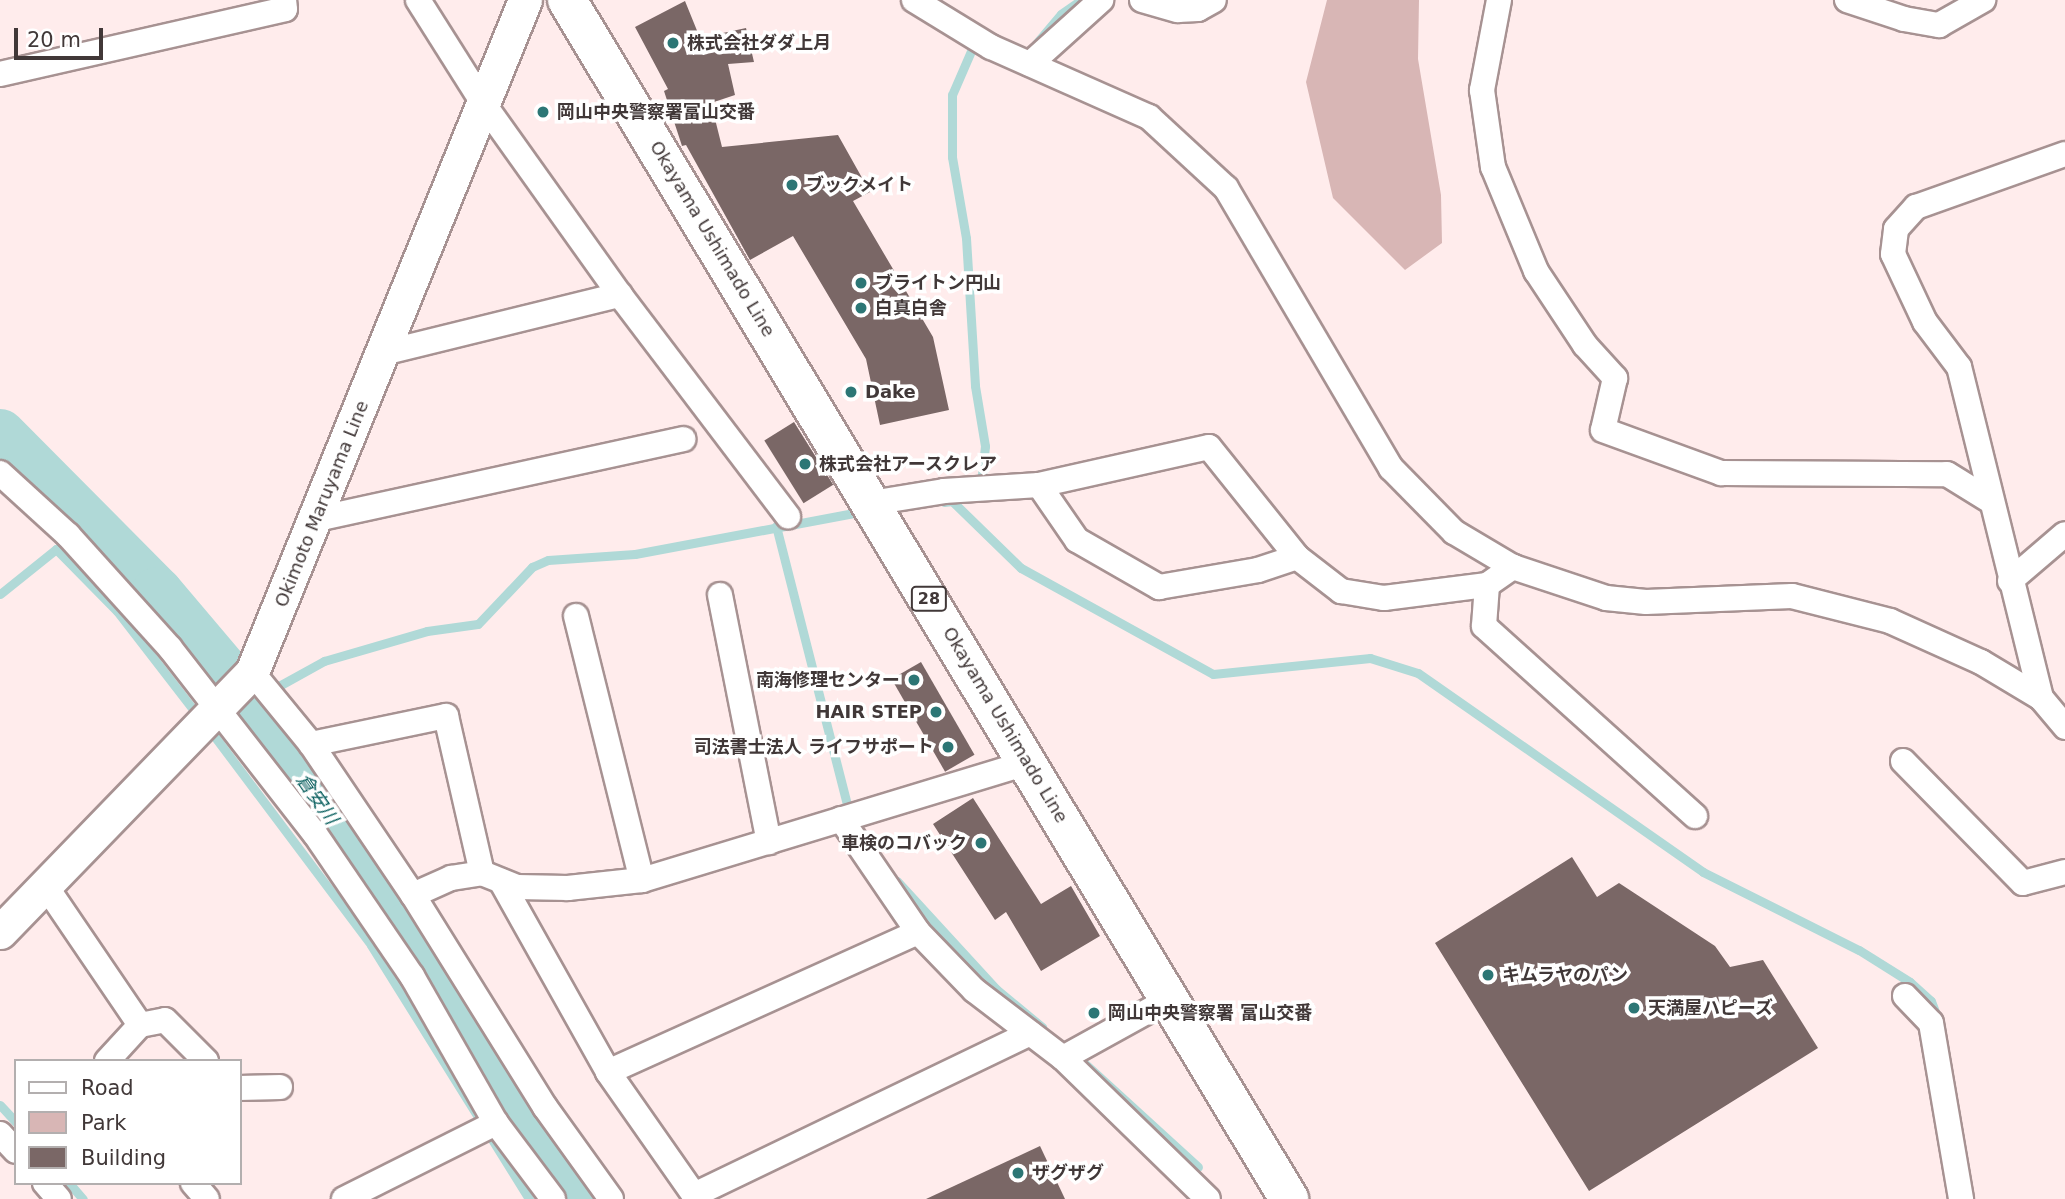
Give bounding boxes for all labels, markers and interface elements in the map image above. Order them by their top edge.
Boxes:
scale bar [18,14,107,58]
text: 20 m [27,28,81,52]
place label: 株式会社ダダ上月 [687,32,831,54]
marker: 株式会社ダダ上月 [665,35,681,51]
place label: 岡山中央警察署富山交番 [557,101,755,123]
marker: 岡山中央警察署富山交番 [535,104,551,120]
street label: Okayama Ushimado Line [645,137,779,341]
place label: ブックメイト [806,174,914,196]
marker: ブックメイト [784,177,800,193]
place label: ブライトン円山 [875,272,1001,294]
marker: ブライトン円山 [853,275,869,291]
place label: 白真白舎 [875,297,947,319]
marker: 白真白舎 [853,300,869,316]
place label: Dake [865,381,916,403]
marker: Dake [843,384,859,400]
street label: Okimoto Maruyama Line [271,398,373,610]
place label: 株式会社アースクレア [819,453,998,475]
marker: 株式会社アースクレア [797,456,813,472]
road number: 28 [910,586,948,612]
street label: Okayama Ushimado Line [938,623,1072,827]
place label: 南海修理センター [756,669,900,691]
marker: 南海修理センター [906,672,922,688]
place label: HAIR STEP [815,701,922,723]
marker: HAIR STEP [928,704,944,720]
place label: 司法書士法人 ライフサポート [694,736,934,758]
marker: 司法書士法人 ライフサポート [940,739,956,755]
water label: 倉安川 [291,769,343,829]
place label: 車検のコバック [841,832,967,854]
marker: 車検のコバック [973,835,989,851]
place label: キムラヤのパン [1502,964,1628,986]
marker: キムラヤのパン [1480,967,1496,983]
place label: 天満屋ハピーズ [1648,997,1774,1019]
marker: 天満屋ハピーズ [1626,1000,1642,1016]
place label: 岡山中央警察署 富山交番 [1108,1002,1312,1024]
marker: 岡山中央警察署 富山交番 [1086,1005,1102,1021]
legend [14,1059,242,1185]
text: Road [81,1076,134,1100]
text: Park [81,1111,126,1135]
text: Building [81,1146,166,1170]
place label: ザグザグ [1032,1162,1104,1184]
marker: ザグザグ [1010,1165,1026,1181]

